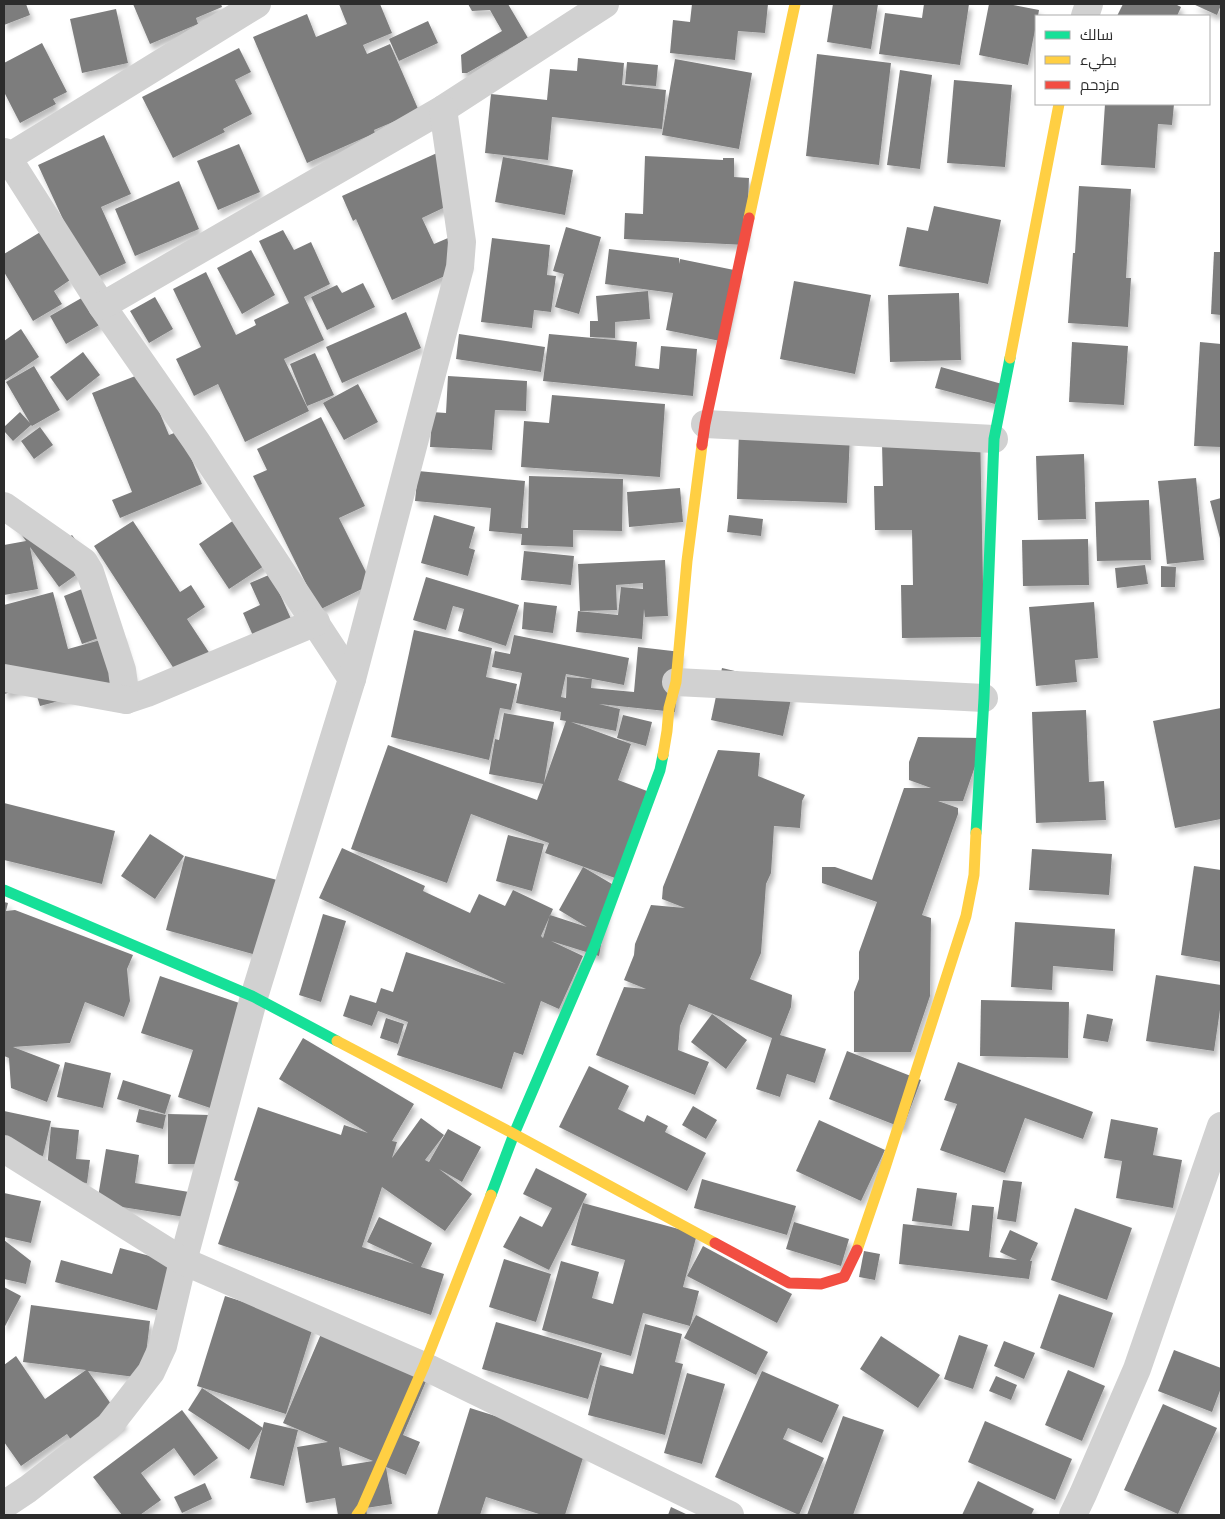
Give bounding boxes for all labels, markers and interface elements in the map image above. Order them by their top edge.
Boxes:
legend [1035,15,1210,105]
text: سالك [1080,26,1113,44]
text: بطيء [1080,51,1117,72]
text: مزدحم [1080,76,1120,95]

